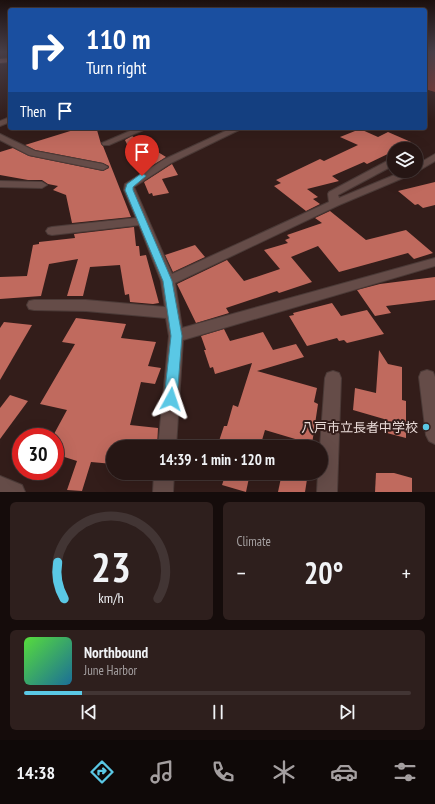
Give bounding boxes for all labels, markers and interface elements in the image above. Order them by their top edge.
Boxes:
text: 110 m [86,20,150,57]
icon: right [20,24,72,76]
text: Turn right [86,56,146,79]
icon: arrive [54,100,76,122]
text: Then [20,102,46,121]
pin [125,135,159,176]
icon: arrive [131,141,153,163]
map controls [387,142,423,178]
button: layers [387,142,423,178]
position arrow [150,378,192,420]
place label: 八戸市立長者中学校 [301,419,418,436]
marker: 八戸市立長者中学校 [421,422,431,432]
speed limit sign: 30 [12,428,64,480]
text: 14:39 · 1 min · 120 m [159,450,275,469]
text: Climate [237,533,271,550]
text: 23 [91,540,131,593]
text: 20° [304,553,344,592]
text: − [237,559,246,587]
text: + [402,559,411,587]
text: km/h [99,588,124,607]
text: Northbound [84,643,148,662]
text: June Harbor [84,662,137,679]
icon: previous [78,701,100,723]
icon: pause [207,701,229,723]
icon: next [336,701,358,723]
icon: directions [88,758,116,786]
icon: music [148,758,176,786]
icon: phone [209,758,237,786]
icon: climate [270,758,298,786]
icon: car [330,758,358,786]
icon: filters [391,758,419,786]
text: 14:38 [16,761,55,784]

